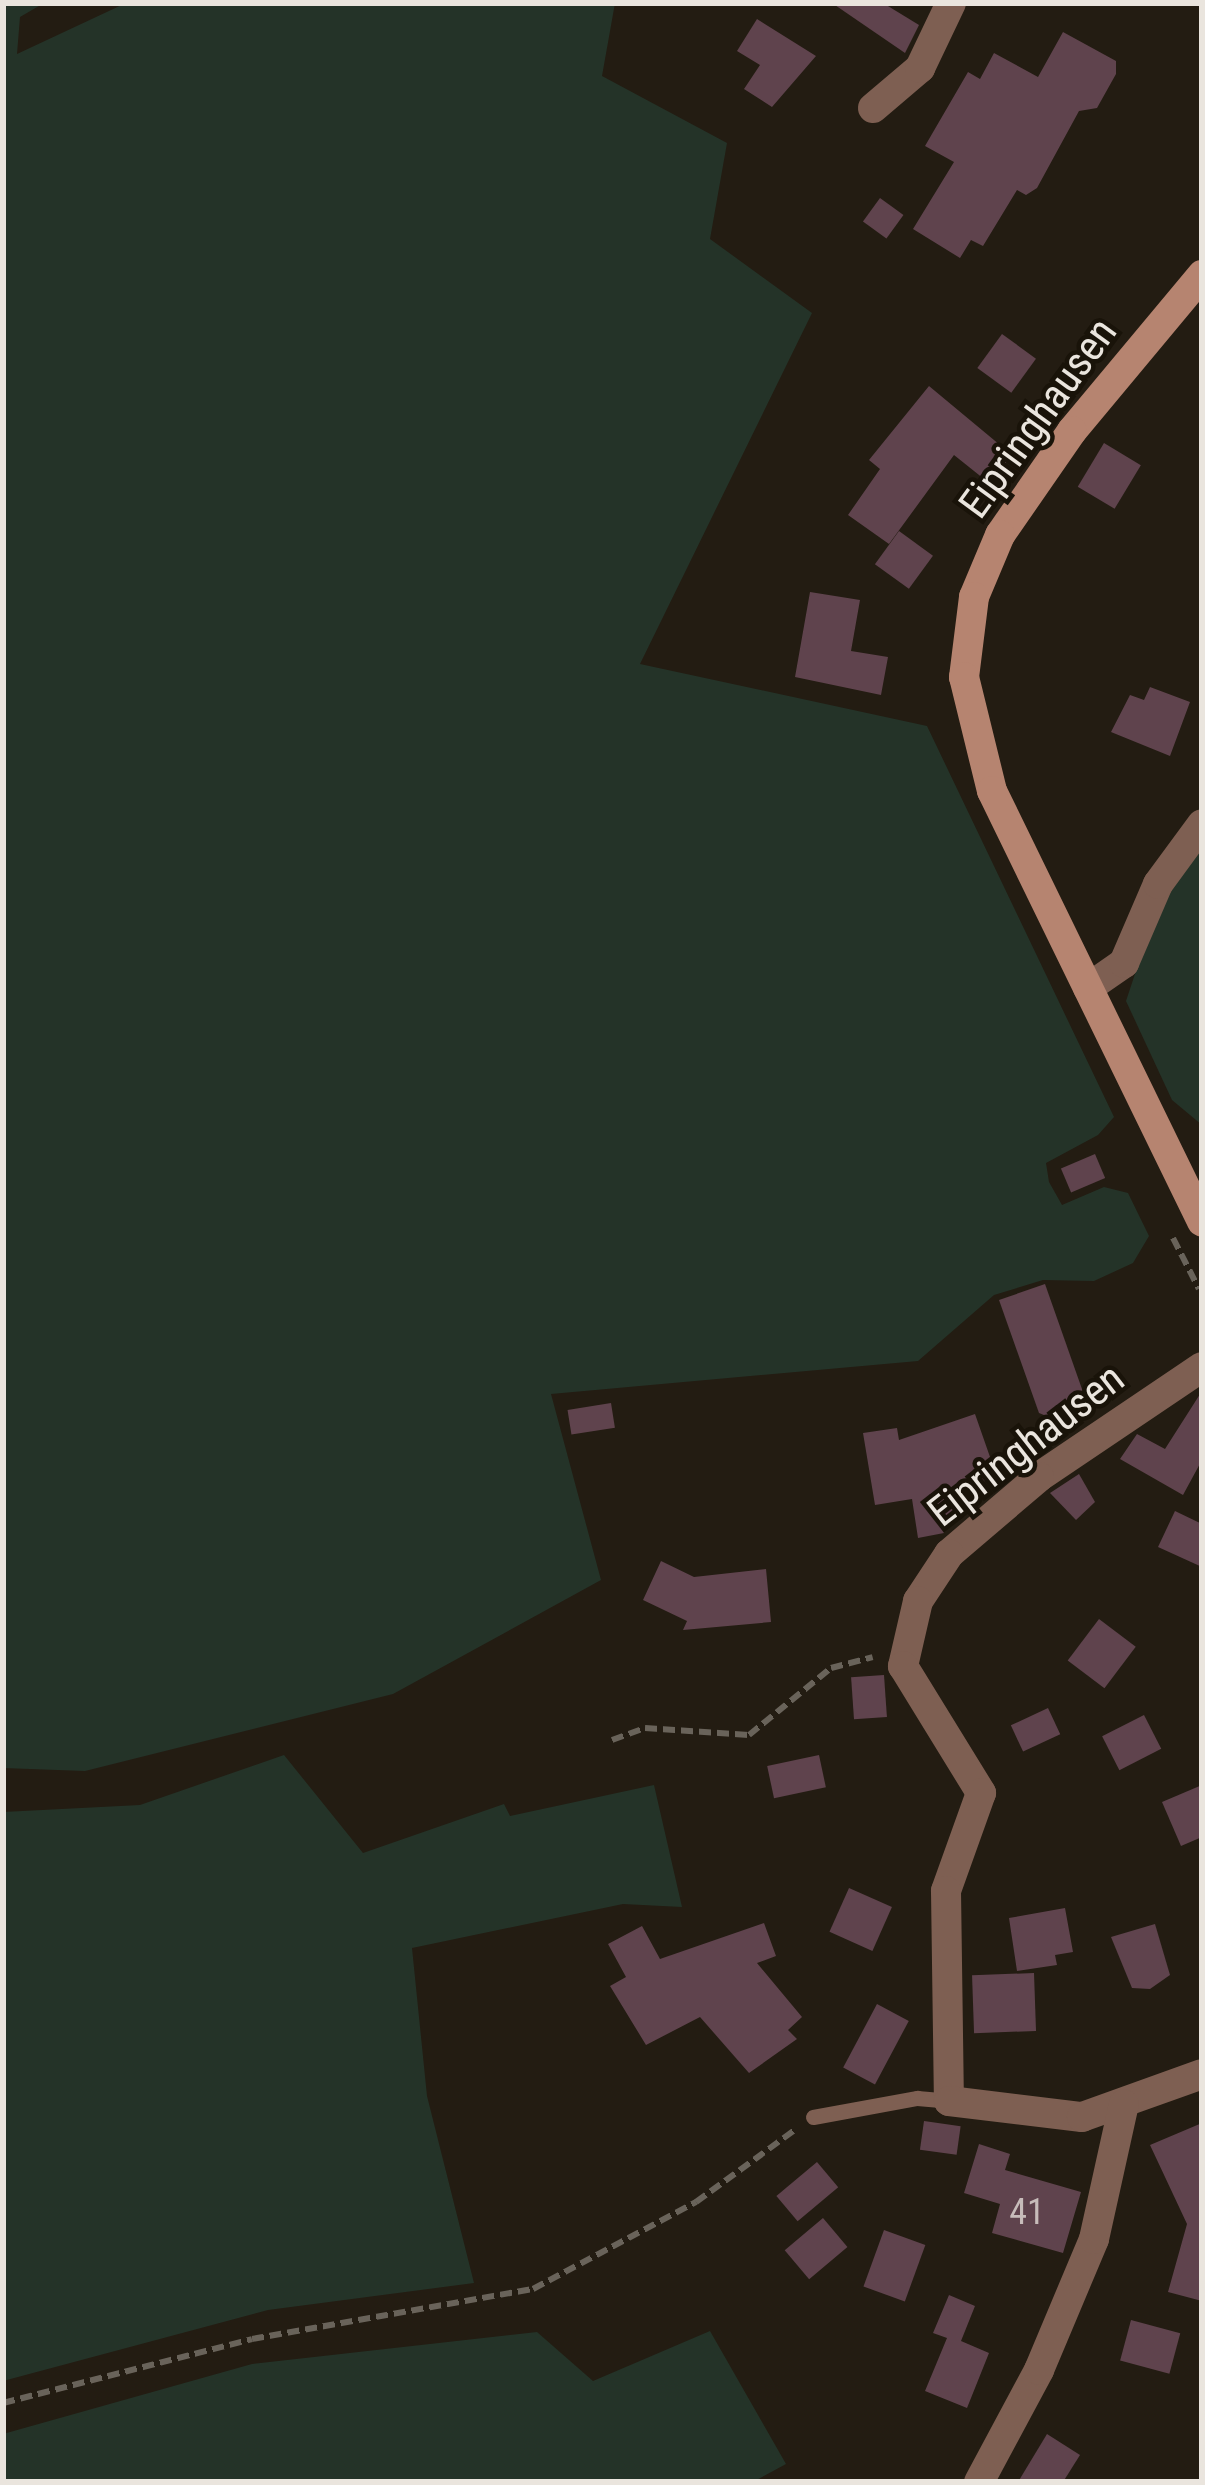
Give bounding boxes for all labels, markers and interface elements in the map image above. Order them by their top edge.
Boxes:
street label: Eipringhausen [949,308,1127,528]
street label: Eipringhausen [918,1353,1134,1537]
house number: 41 [1009,2191,1045,2235]

